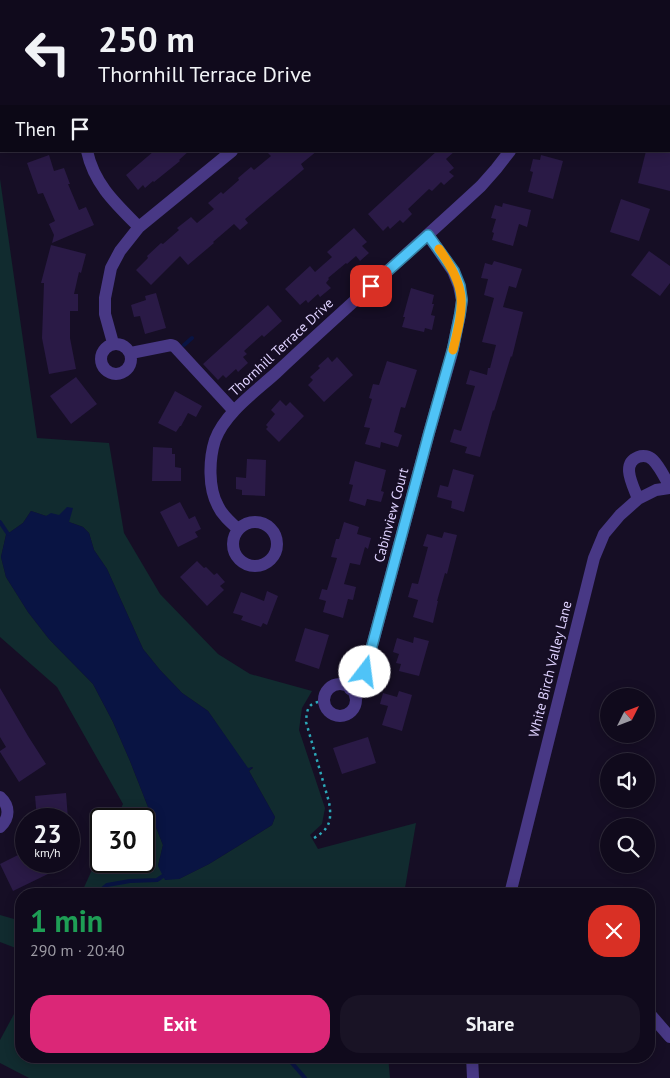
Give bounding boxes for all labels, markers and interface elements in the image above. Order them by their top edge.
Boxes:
text: 250 m [98,16,195,62]
icon: left [15,20,80,85]
text: Thornhill Terrace Drive [98,60,312,88]
icon: arrive [66,115,94,143]
text: Then [15,117,56,141]
pin [350,265,392,307]
icon: arrive [357,272,385,300]
street label: Thornhill Terrace Drive [225,294,337,400]
street label: Cabinview Court [370,465,412,564]
street label: White Birch Valley Lane [524,599,576,739]
position arrow [338,645,390,697]
north arrow [600,688,655,742]
map controls [600,688,655,873]
button: sound [600,753,655,808]
speed limit sign: 30 [90,808,155,873]
text: 23 [33,818,62,850]
button: search [600,818,655,873]
text: km/h [34,845,61,860]
text: 1 min [30,901,103,940]
button: close [588,905,640,957]
text: 290 m · 20:40 [30,940,125,960]
button: Exit [30,995,330,1053]
button: Share [340,995,640,1053]

